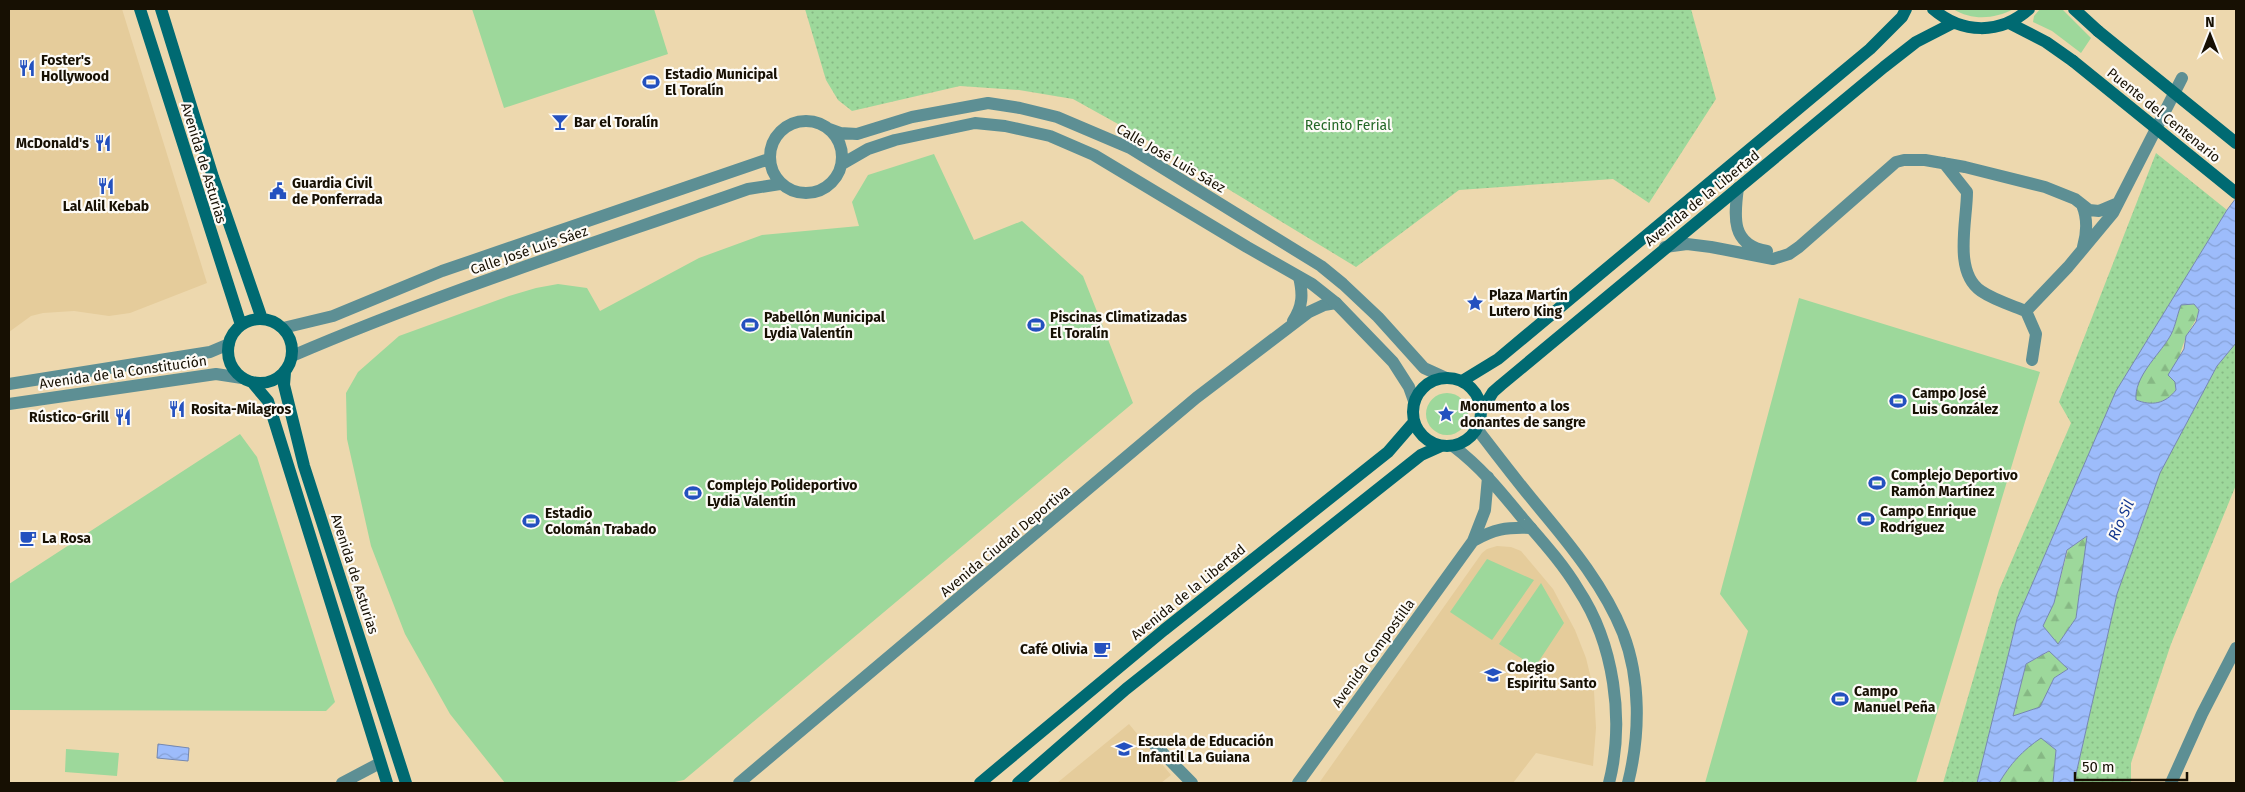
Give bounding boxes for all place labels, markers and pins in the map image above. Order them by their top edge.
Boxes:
place label: Foster's Hollywood [41,52,109,85]
restaurant icon: Foster's Hollywood [17,58,37,78]
place label: Estadio Municipal El Toralín [665,66,778,99]
sports icon: Estadio Municipal El Toralín [641,72,661,92]
bar icon: Bar el Toralín [550,112,570,132]
place label: Bar el Toralín [574,114,658,131]
restaurant icon: McDonald's [93,133,113,153]
place label: McDonald's [16,135,89,152]
place label: Guardia Civil de Ponferrada [292,175,383,208]
restaurant icon: Lal Alil Kebab [96,176,116,196]
public building icon: Guardia Civil de Ponferrada [268,181,288,201]
place label: Lal Alil Kebab [63,198,149,215]
place label: Plaza Martín Lutero King [1489,287,1568,320]
place icon: Plaza Martín Lutero King [1465,293,1485,313]
place label: Pabellón Municipal Lydia Valentín [764,309,886,342]
place label: Piscinas Climatizadas El Toralín [1050,309,1187,342]
sports icon: Pabellón Municipal Lydia Valentín [740,315,760,335]
sports icon: Piscinas Climatizadas El Toralín [1026,315,1046,335]
place label: Campo José Luis González [1912,385,1999,418]
sports icon: Campo José Luis González [1888,391,1908,411]
place label: Monumento a los donantes de sangre [1460,398,1586,431]
restaurant icon: Rosita-Milagros [167,399,187,419]
place label: Rosita-Milagros [191,401,291,418]
place icon: Monumento a los donantes de sangre [1436,404,1456,424]
restaurant icon: Rústico-Grill [113,407,133,427]
place label: Rústico-Grill [29,409,110,426]
place label: Complejo Deportivo Ramón Martínez [1891,467,2018,500]
sports icon: Complejo Deportivo Ramón Martínez [1867,473,1887,493]
place label: Complejo Polideportivo Lydia Valentín [707,477,858,510]
sports icon: Complejo Polideportivo Lydia Valentín [683,483,703,503]
place label: Campo Enrique Rodríguez [1880,503,1977,536]
place label: Estadio Colomán Trabado [545,505,657,538]
sports icon: Campo Enrique Rodríguez [1856,509,1876,529]
sports icon: Estadio Colomán Trabado [521,511,541,531]
cafe icon: La Rosa [18,528,38,548]
place label: La Rosa [42,530,91,547]
cafe icon: Café Olivia [1092,639,1112,659]
place label: Café Olivia [1020,641,1088,658]
place label: Colegio Espíritu Santo [1507,659,1597,692]
school or university icon: Colegio Espíritu Santo [1483,665,1503,685]
place label: Campo Manuel Peña [1854,683,1936,716]
sports icon: Campo Manuel Peña [1830,689,1850,709]
place label: Escuela de Educación Infantil La Guiana [1138,733,1274,766]
school or university icon: Escuela de Educación Infantil La Guiana [1114,739,1134,759]

